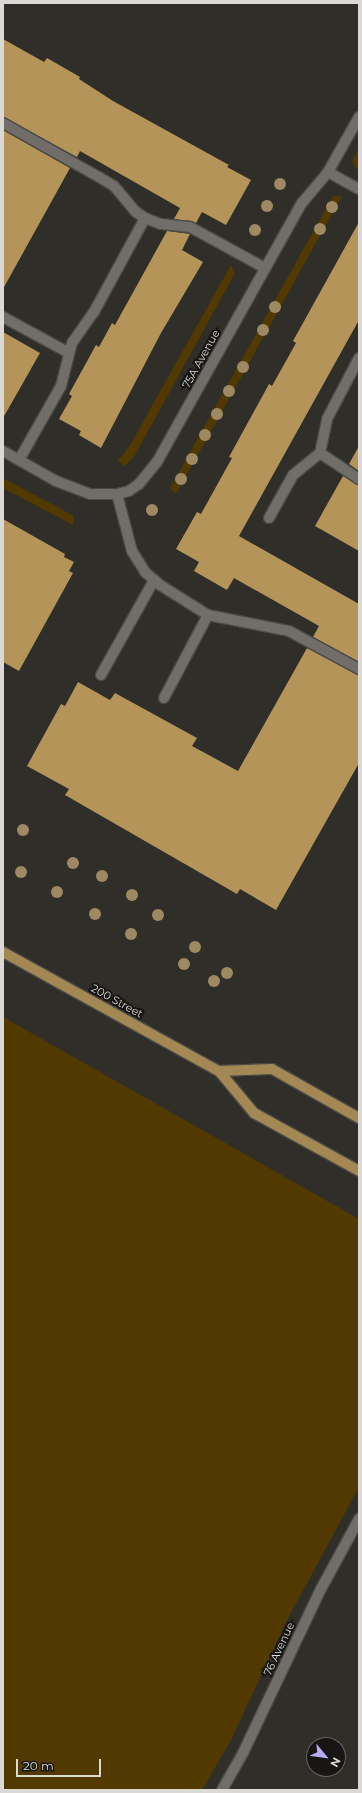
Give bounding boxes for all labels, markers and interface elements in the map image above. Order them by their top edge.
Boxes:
street label: 75A Avenue [180,327,222,391]
street label: 200 Street [89,981,145,1021]
street label: 76 Avenue [261,1620,297,1678]
north arrow [306,1737,346,1777]
scale bar [18,1751,103,1777]
text: N [327,1755,344,1770]
text: 20 m [23,1758,54,1773]

